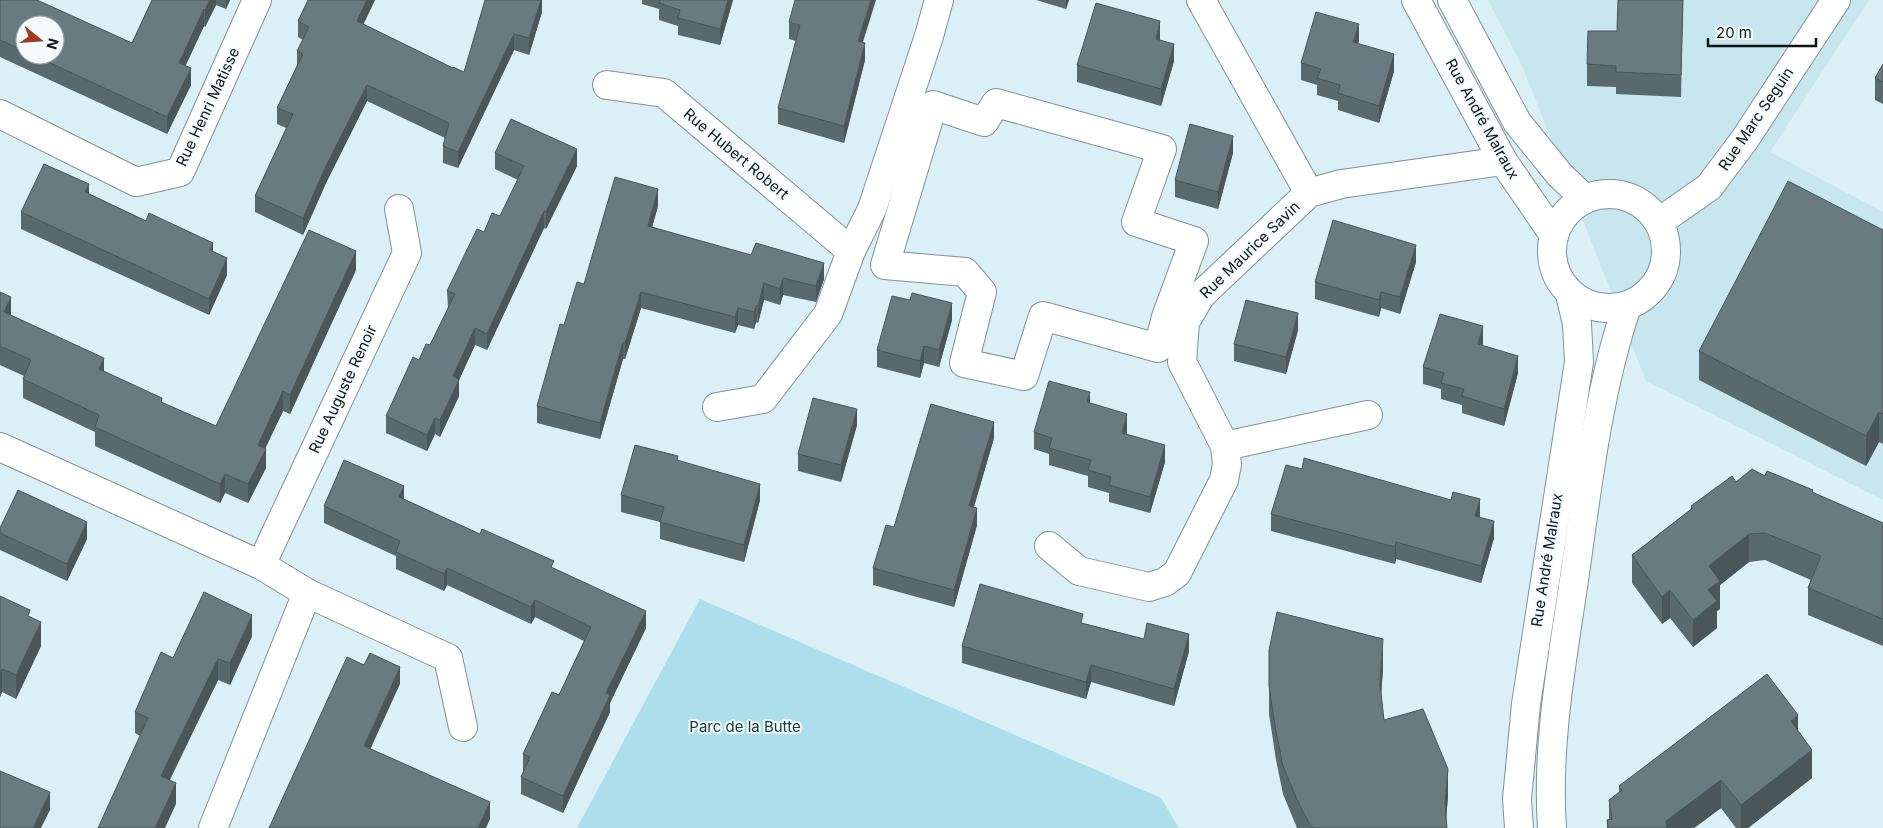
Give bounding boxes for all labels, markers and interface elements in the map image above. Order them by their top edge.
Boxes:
north arrow [15,15,65,65]
scale bar [1708,15,1816,47]
text: 20 m [1716,23,1752,42]
text: N [43,36,63,52]
street label: Rue Henri Matisse [172,44,243,169]
street label: Rue André Malraux [1441,55,1523,182]
street label: Rue Marc Seguin [1714,63,1797,174]
street label: Rue Hubert Robert [680,104,793,203]
street label: Rue Maurice Savin [1196,197,1304,302]
street label: Rue Auguste Renoir [304,321,381,456]
street label: Rue André Malraux [1527,492,1566,628]
park label: Parc de la Butte [689,717,801,736]

